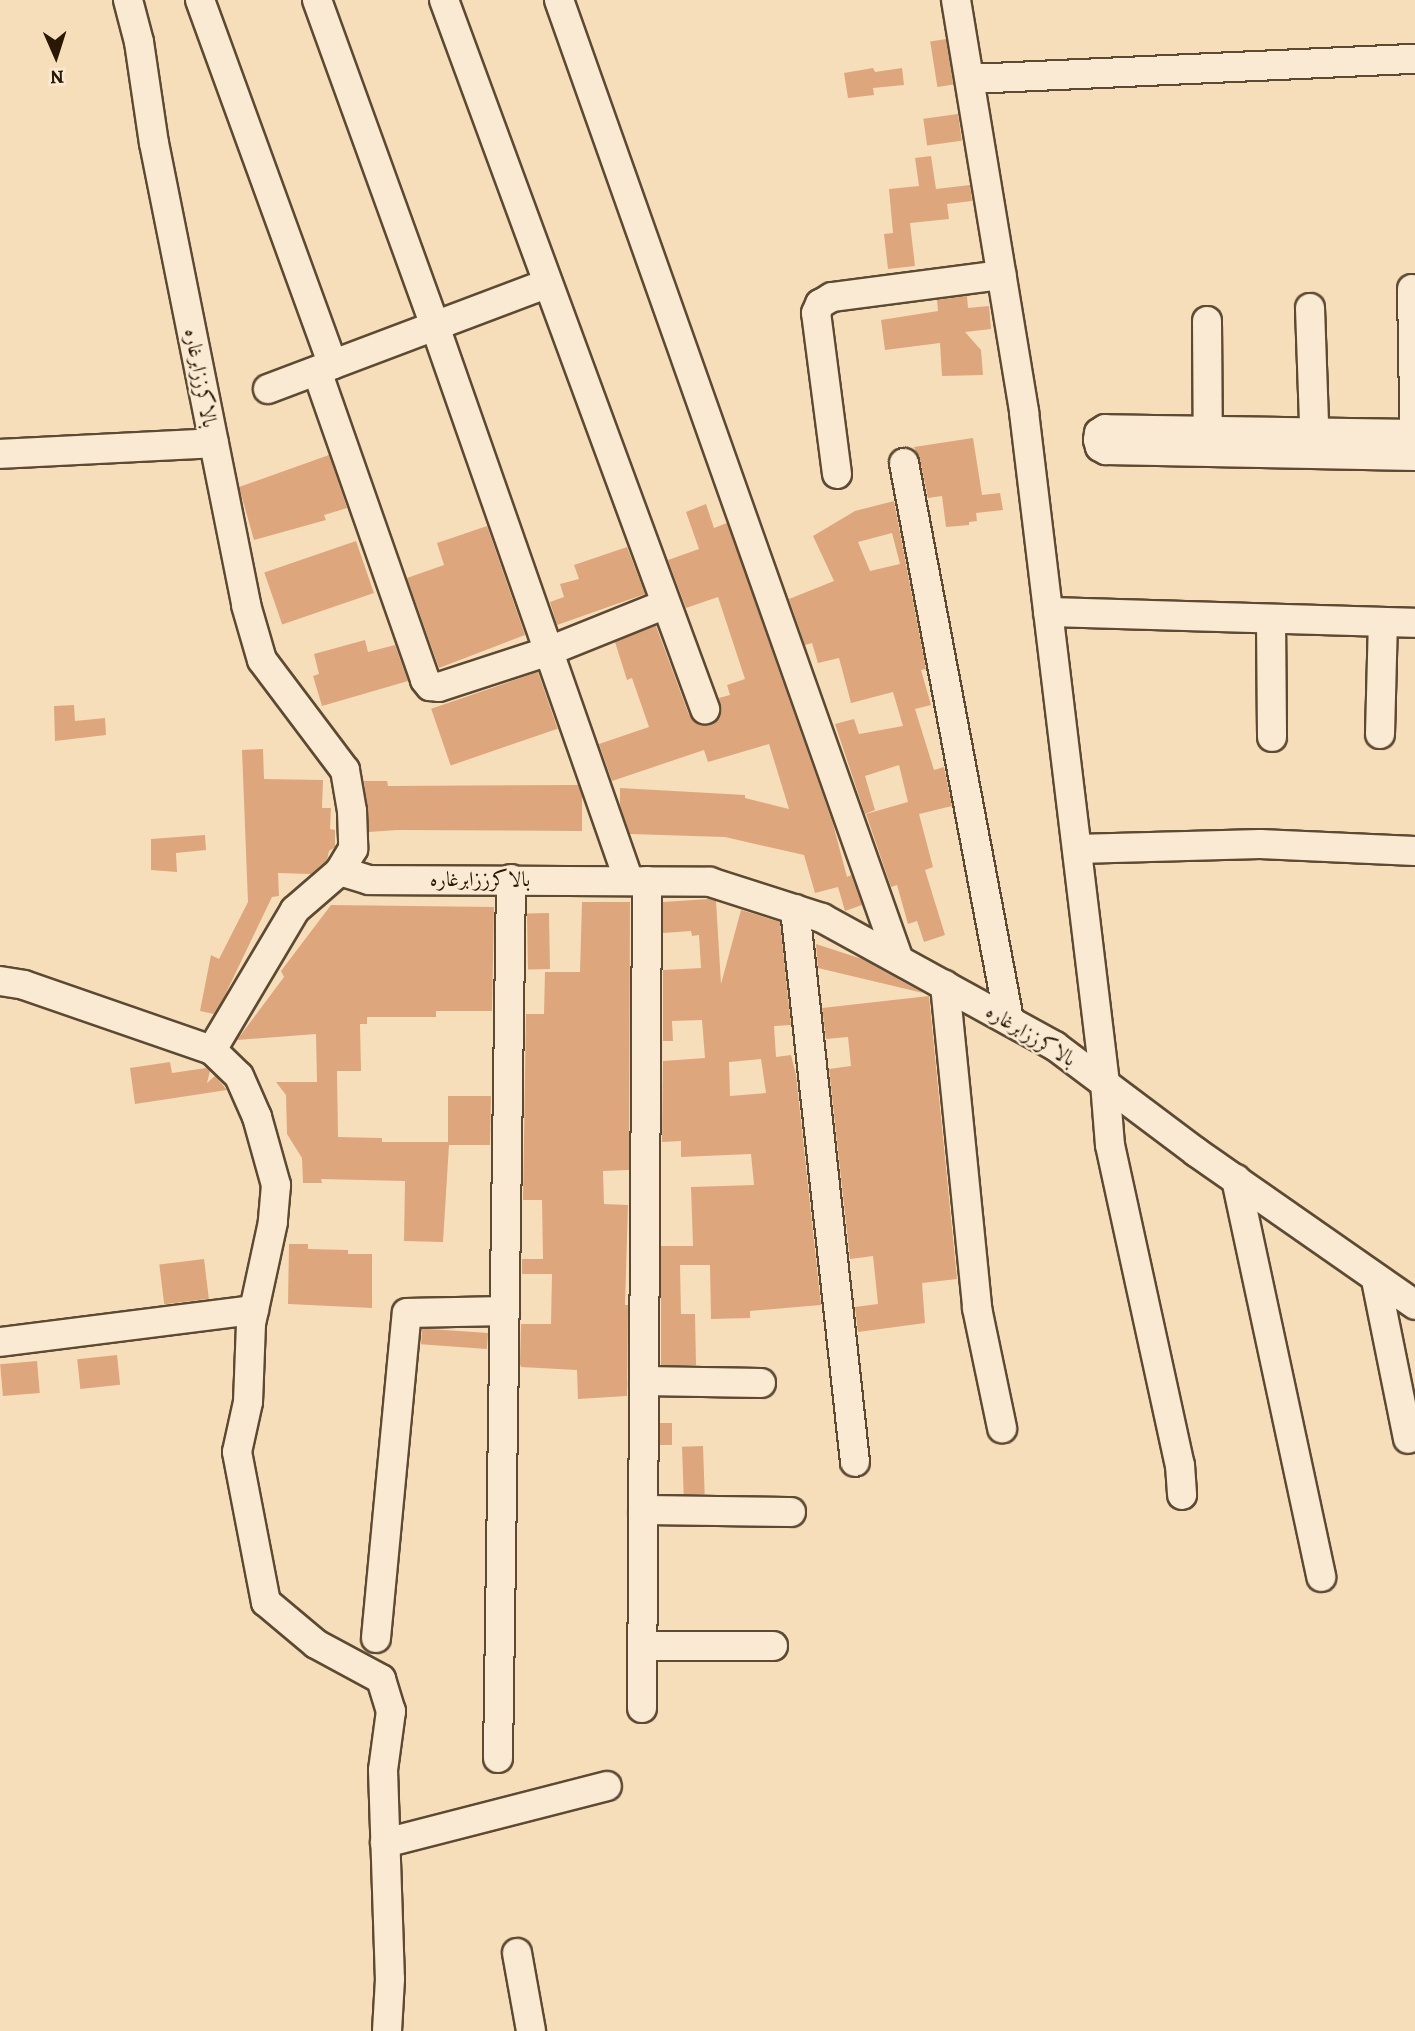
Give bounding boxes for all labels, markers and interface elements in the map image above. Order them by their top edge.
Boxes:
north arrow [21,21,91,91]
text: N [50,64,65,90]
street label: بالاکرززابرغاره [179,326,223,430]
street label: بالاکرززابرغاره [430,866,530,892]
street label: بالاکرززابرغاره [981,998,1081,1072]

